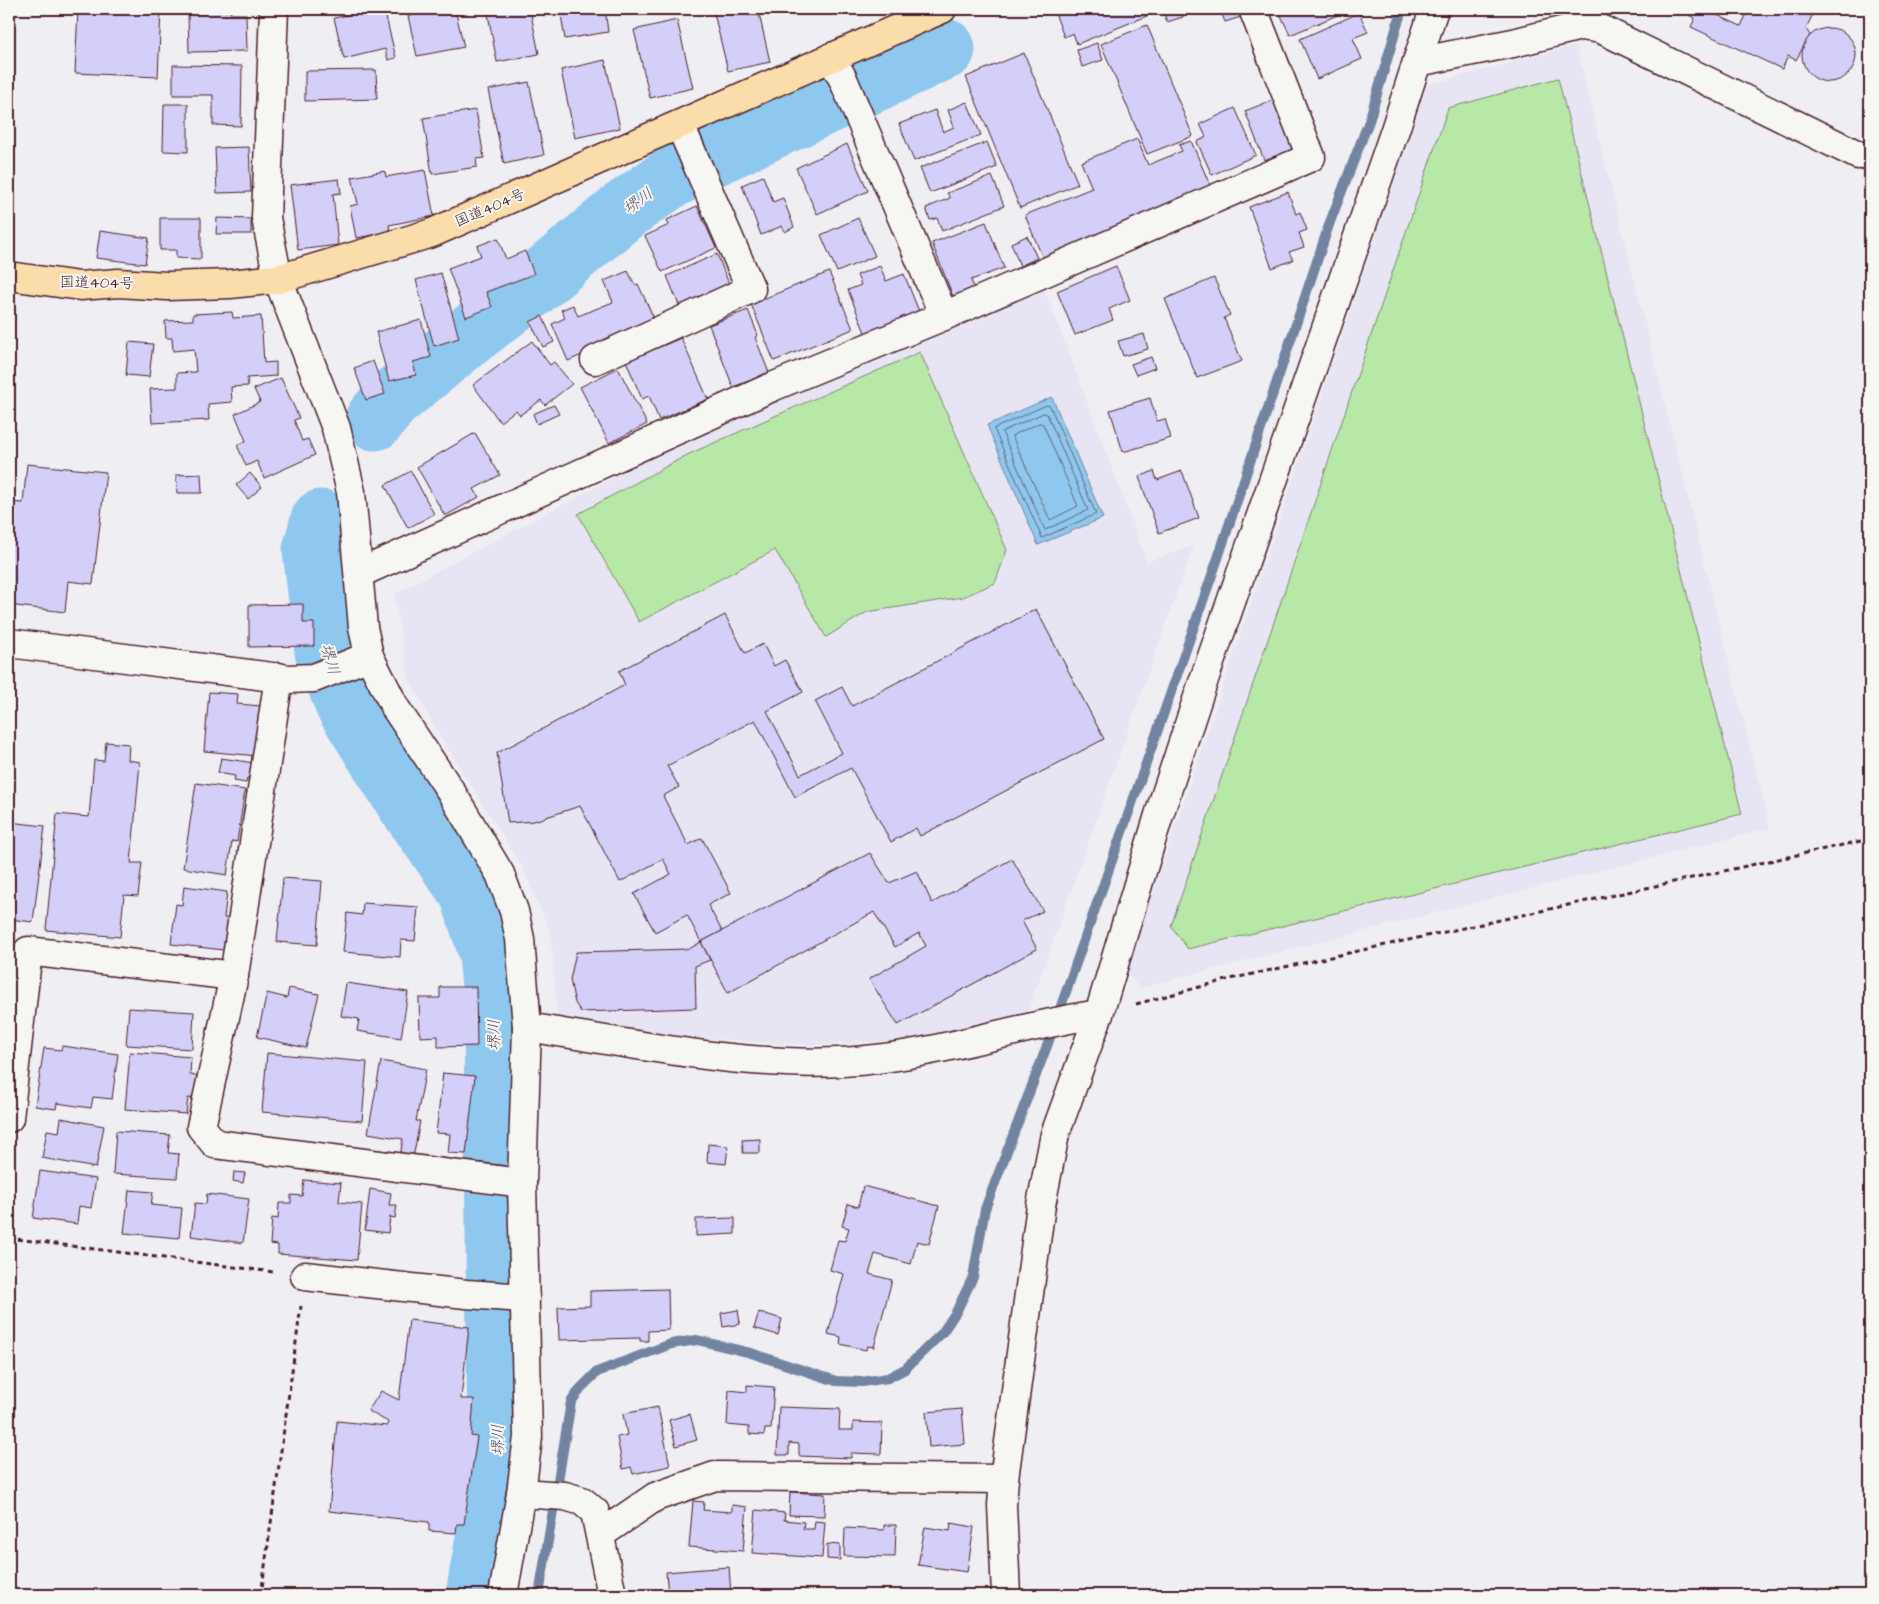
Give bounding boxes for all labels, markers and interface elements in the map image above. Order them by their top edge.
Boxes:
water label: 堺川 [619,183,657,219]
street label: 国道404号 [451,184,529,232]
street label: 国道404号 [59,272,135,294]
water label: 堺川 [315,641,345,677]
water label: 堺川 [483,1019,505,1051]
water label: 堺川 [487,1424,509,1456]

